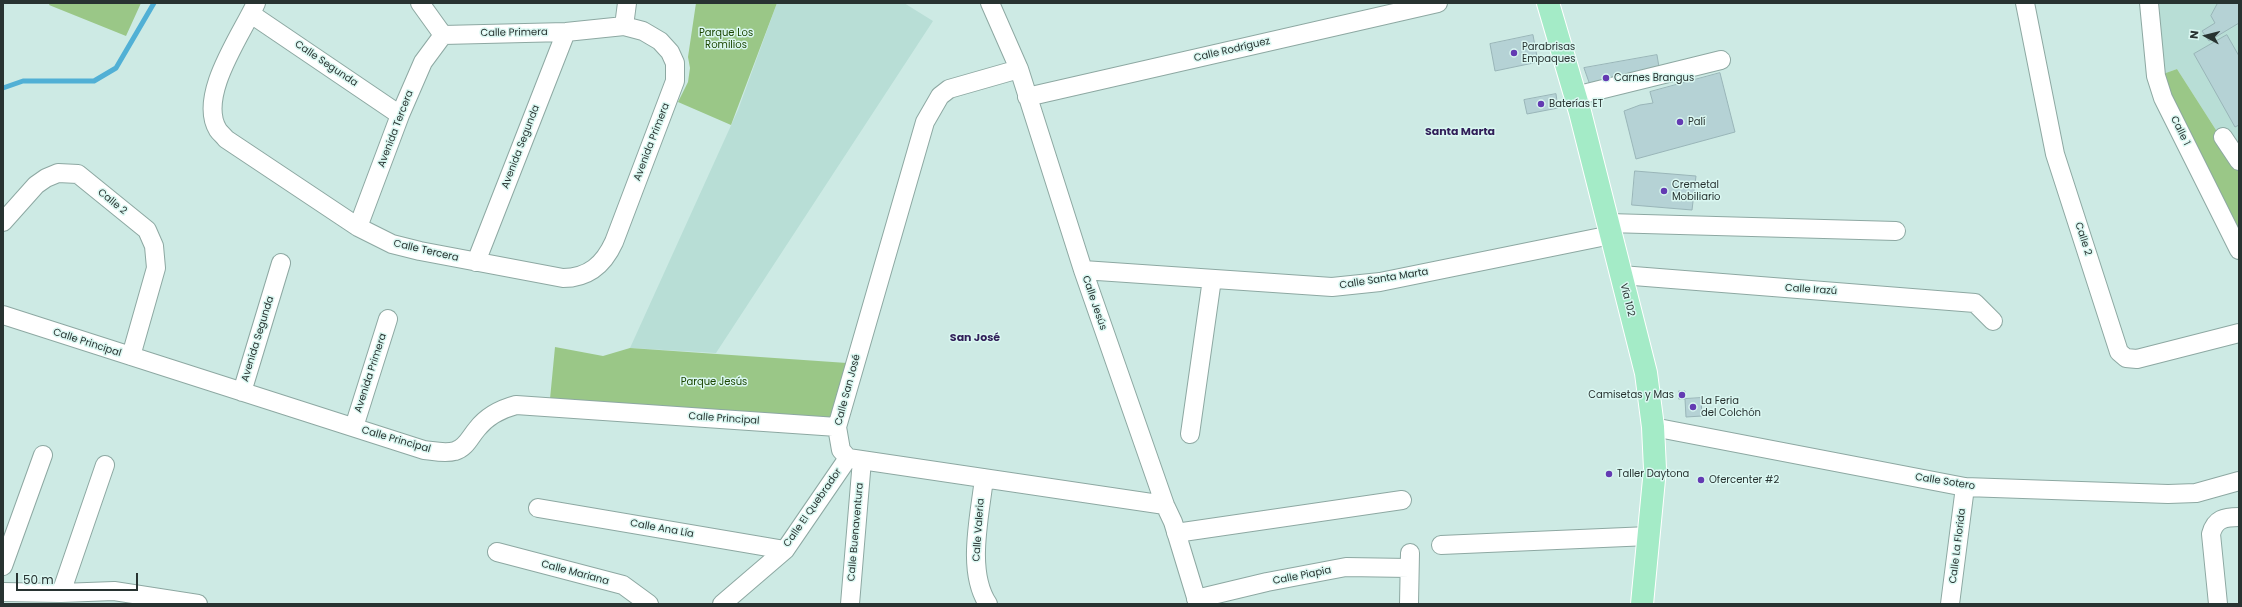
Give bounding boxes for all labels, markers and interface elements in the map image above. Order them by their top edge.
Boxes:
north arrow [2186,16,2226,56]
street label: Calle Primera [480,26,548,40]
park label: Parque Los Romilios [699,27,753,50]
text: N [2186,29,2203,40]
street label: Calle Rodríguez [1193,35,1271,65]
street label: Calle Segunda [292,38,360,90]
place label: Parabrisas Empaques [1522,41,1576,64]
marker: Parabrisas Empaques [1509,48,1519,58]
place label: Carnes Brangus [1614,72,1694,84]
marker: Carnes Brangus [1601,73,1611,83]
street label: Avenida Tercera [376,89,416,169]
place label: Baterías ET [1549,98,1603,110]
marker: Baterías ET [1536,99,1546,109]
street label: Avenida Primera [632,101,672,183]
street label: Avenida Segunda [499,103,543,191]
street label: Calle 1 [2168,114,2192,148]
place label: Palí [1688,116,1705,128]
marker: Palí [1675,117,1685,127]
district label: Santa Marta [1425,125,1495,139]
place label: Cremetal Mobiliario [1672,179,1720,202]
marker: Cremetal Mobiliario [1659,186,1669,196]
street label: Calle 2 [95,187,129,217]
street label: Calle 2 [2072,221,2094,257]
street label: Calle Tercera [392,238,460,264]
street label: Calle Santa Marta [1339,266,1429,292]
street label: Calle Jesús [1079,274,1109,332]
street label: Vía 102 [1617,282,1637,318]
street label: Calle Irazú [1785,282,1837,298]
street label: Avenida Segunda [239,295,277,383]
street label: Calle Principal [51,326,123,360]
district label: San José [950,331,1000,345]
street label: Avenida Primera [353,332,389,414]
street label: Calle San José [833,353,863,427]
park label: Parque Jesús [681,376,747,388]
place label: Camisetas y Mas [1588,389,1674,401]
marker: Camisetas y Mas [1677,390,1687,400]
place label: La Feria del Colchón [1701,395,1761,418]
marker: La Feria del Colchón [1688,402,1698,412]
street label: Calle Principal [688,411,760,427]
street label: Calle Principal [360,424,432,456]
street label: Calle El Quebrador [781,466,845,550]
place label: Taller Daytona [1617,468,1689,480]
marker: Taller Daytona [1604,469,1614,479]
street label: Calle Sotero [1914,471,1976,493]
place label: Ofercenter #2 [1709,474,1779,486]
marker: Ofercenter #2 [1696,475,1706,485]
street label: Calle Buenaventura [846,482,866,582]
street label: Calle Valeria [971,498,987,562]
street label: Calle La Florida [1947,508,1969,584]
street label: Calle Ana Lía [629,518,695,540]
street label: Calle Mariana [540,558,610,588]
street label: Calle Piapia [1272,564,1332,588]
scale bar [18,565,140,591]
text: 50 m [23,571,54,588]

